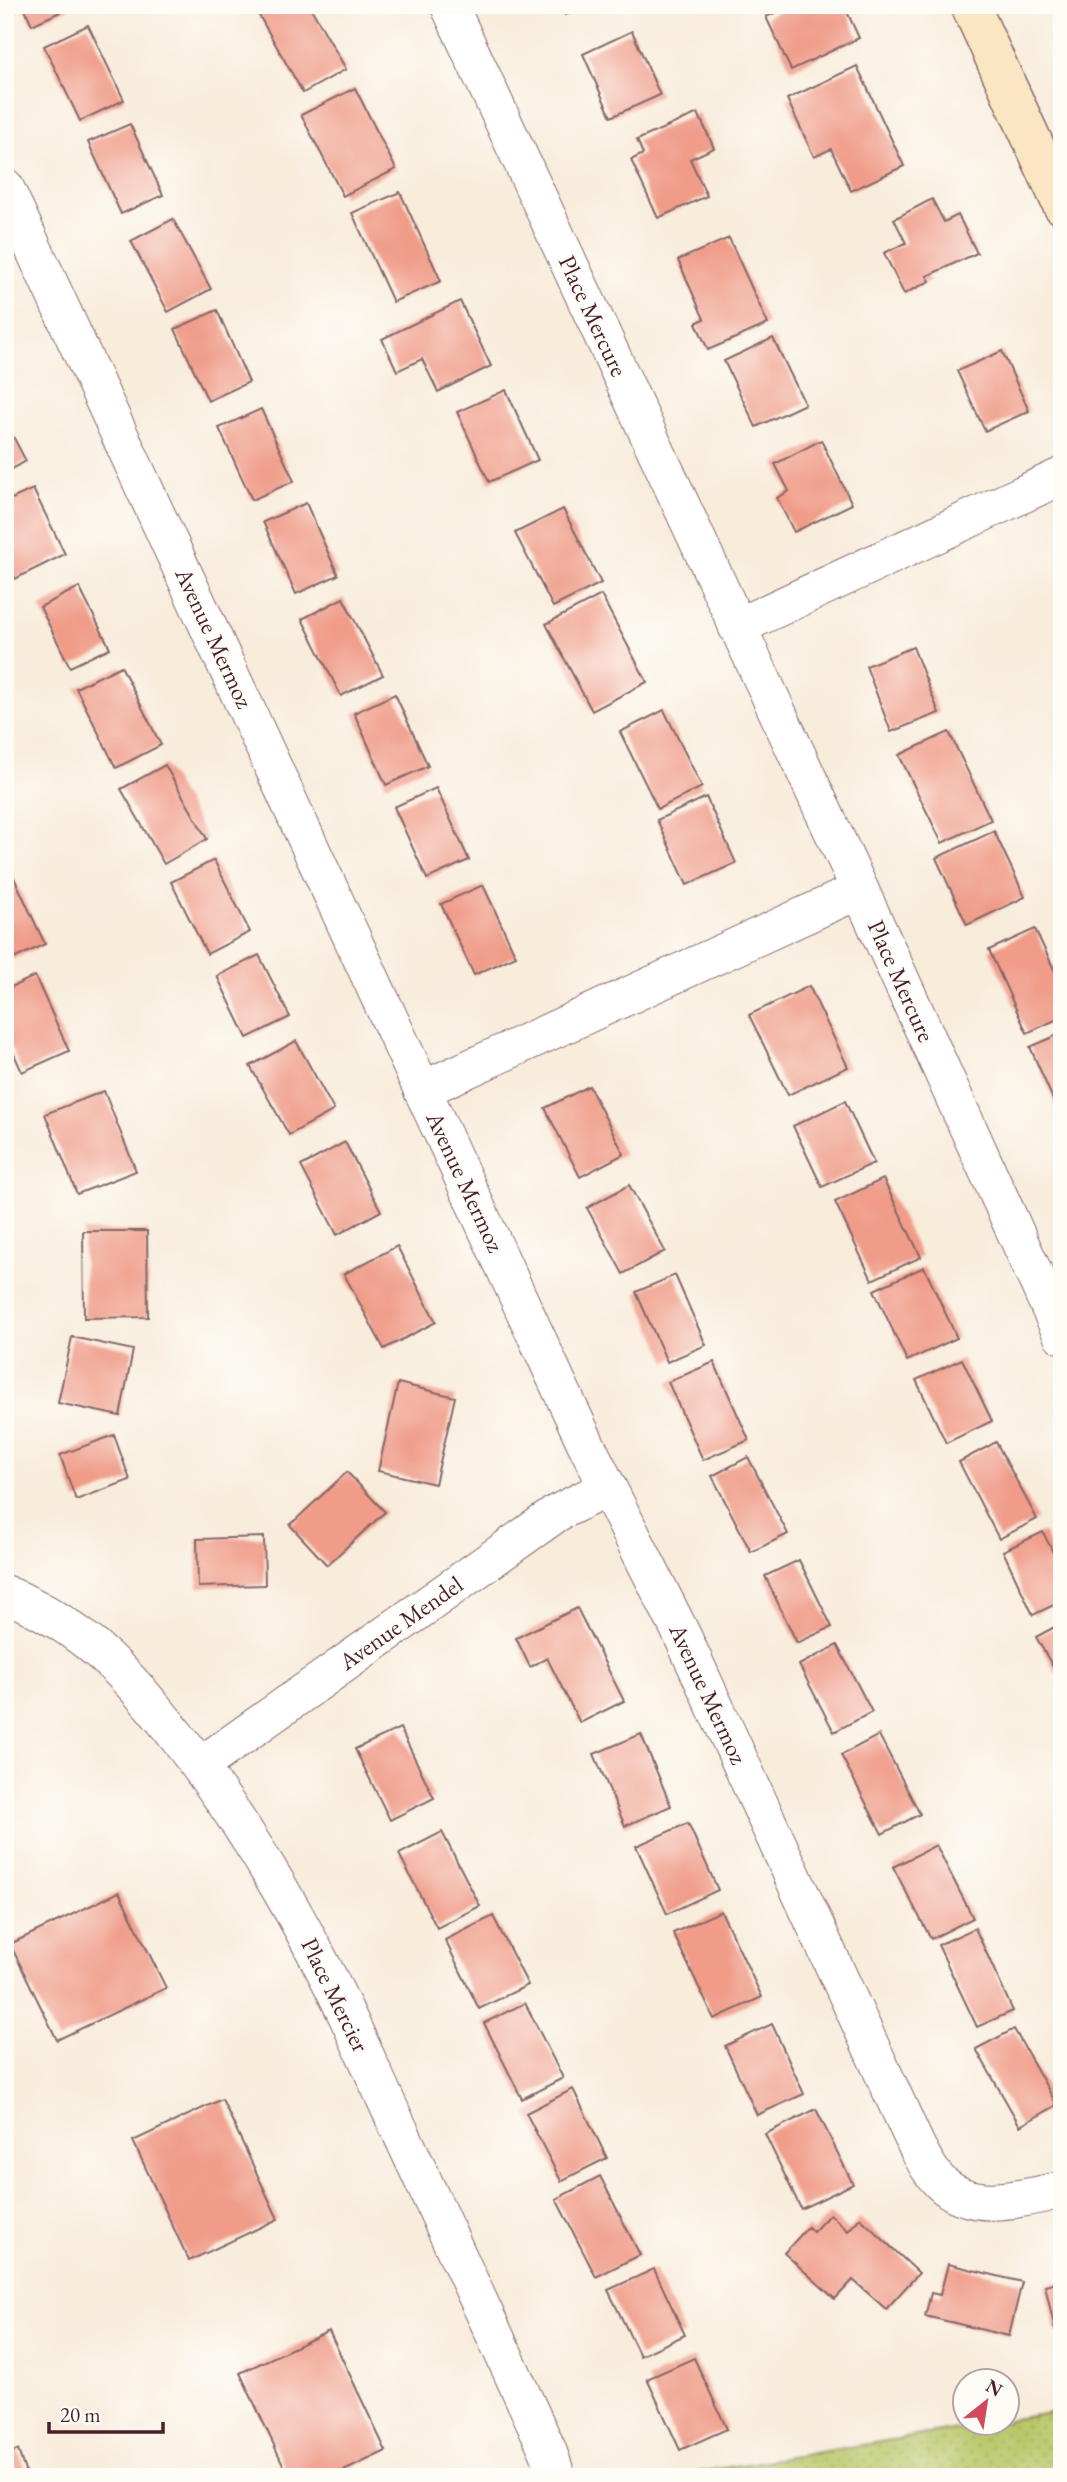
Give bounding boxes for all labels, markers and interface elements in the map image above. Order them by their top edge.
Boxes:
street label: Place Mercure [552,250,635,381]
street label: Avenue Mermoz [168,562,261,713]
street label: Place Mercure [861,915,942,1047]
street label: Avenue Mermoz [419,1106,512,1257]
street label: Avenue Mendel [332,1568,469,1677]
street label: Avenue Mermoz [662,1618,755,1769]
street label: Place Mercier [294,1932,376,2057]
north arrow [951,2366,1021,2436]
text: N [981,2373,1008,2403]
scale bar [49,2391,163,2435]
text: 20 m [60,2401,101,2428]

